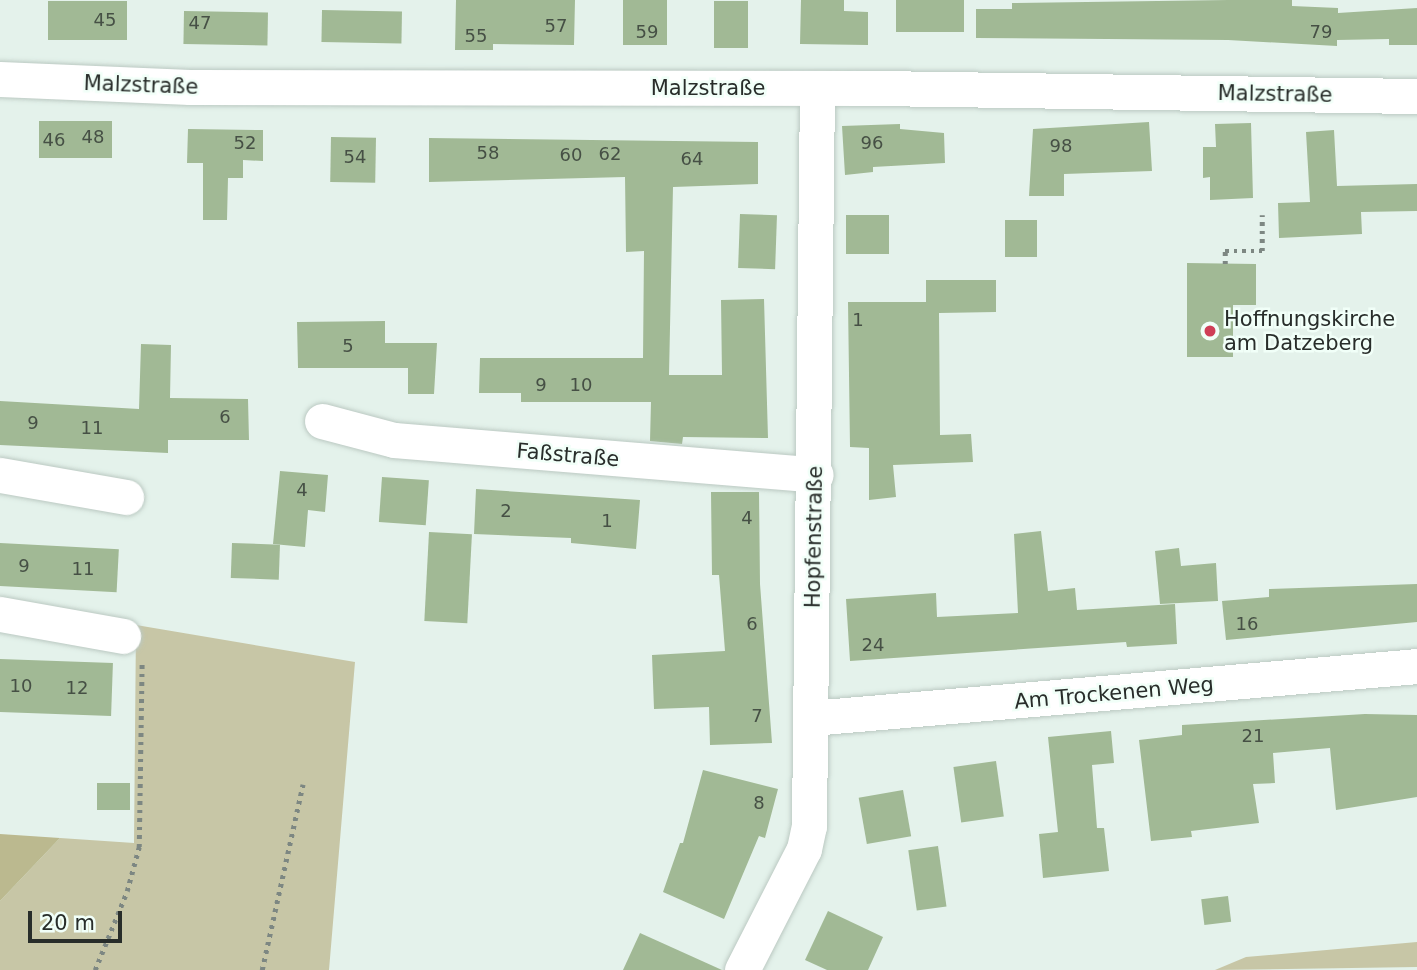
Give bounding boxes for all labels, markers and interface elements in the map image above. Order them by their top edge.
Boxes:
house number: 45 [94,9,116,31]
house number: 47 [189,12,211,34]
house number: 57 [545,15,567,37]
house number: 59 [636,21,658,43]
house number: 79 [1310,21,1332,43]
house number: 55 [465,25,487,47]
street label: Malzstraße [83,70,199,100]
street label: Malzstraße [651,75,765,101]
street label: Malzstraße [1217,80,1333,108]
house number: 48 [82,126,104,148]
house number: 46 [43,129,65,151]
house number: 52 [234,132,256,154]
house number: 96 [861,132,883,154]
house number: 98 [1050,135,1072,157]
house number: 58 [477,142,499,164]
house number: 62 [599,143,621,165]
house number: 60 [560,144,582,166]
house number: 54 [344,146,366,168]
house number: 64 [681,148,703,170]
place label: Hoffnungskirche am Datzeberg [1224,306,1395,356]
house number: 1 [852,309,864,331]
marker: Hoffnungskirche am Datzeberg [1202,323,1218,339]
house number: 5 [342,335,354,357]
house number: 9 [535,374,547,396]
house number: 10 [570,374,592,396]
house number: 6 [219,406,231,428]
house number: 9 [27,412,39,434]
house number: 11 [81,417,103,439]
street label: Faßstraße [516,438,620,472]
street label: Hopfenstraße [800,466,828,608]
house number: 4 [296,479,308,501]
house number: 2 [500,500,512,522]
house number: 4 [741,507,753,529]
house number: 1 [601,510,613,532]
house number: 9 [18,555,30,577]
house number: 11 [72,558,94,580]
house number: 6 [746,613,758,635]
house number: 16 [1236,613,1258,635]
house number: 24 [862,634,884,656]
street label: Am Trockenen Weg [1013,672,1215,714]
house number: 10 [10,675,32,697]
house number: 12 [66,677,88,699]
house number: 7 [751,705,763,727]
house number: 21 [1242,725,1264,747]
house number: 8 [753,792,765,814]
scale bar [32,897,126,941]
text: 20 m [41,911,95,935]

